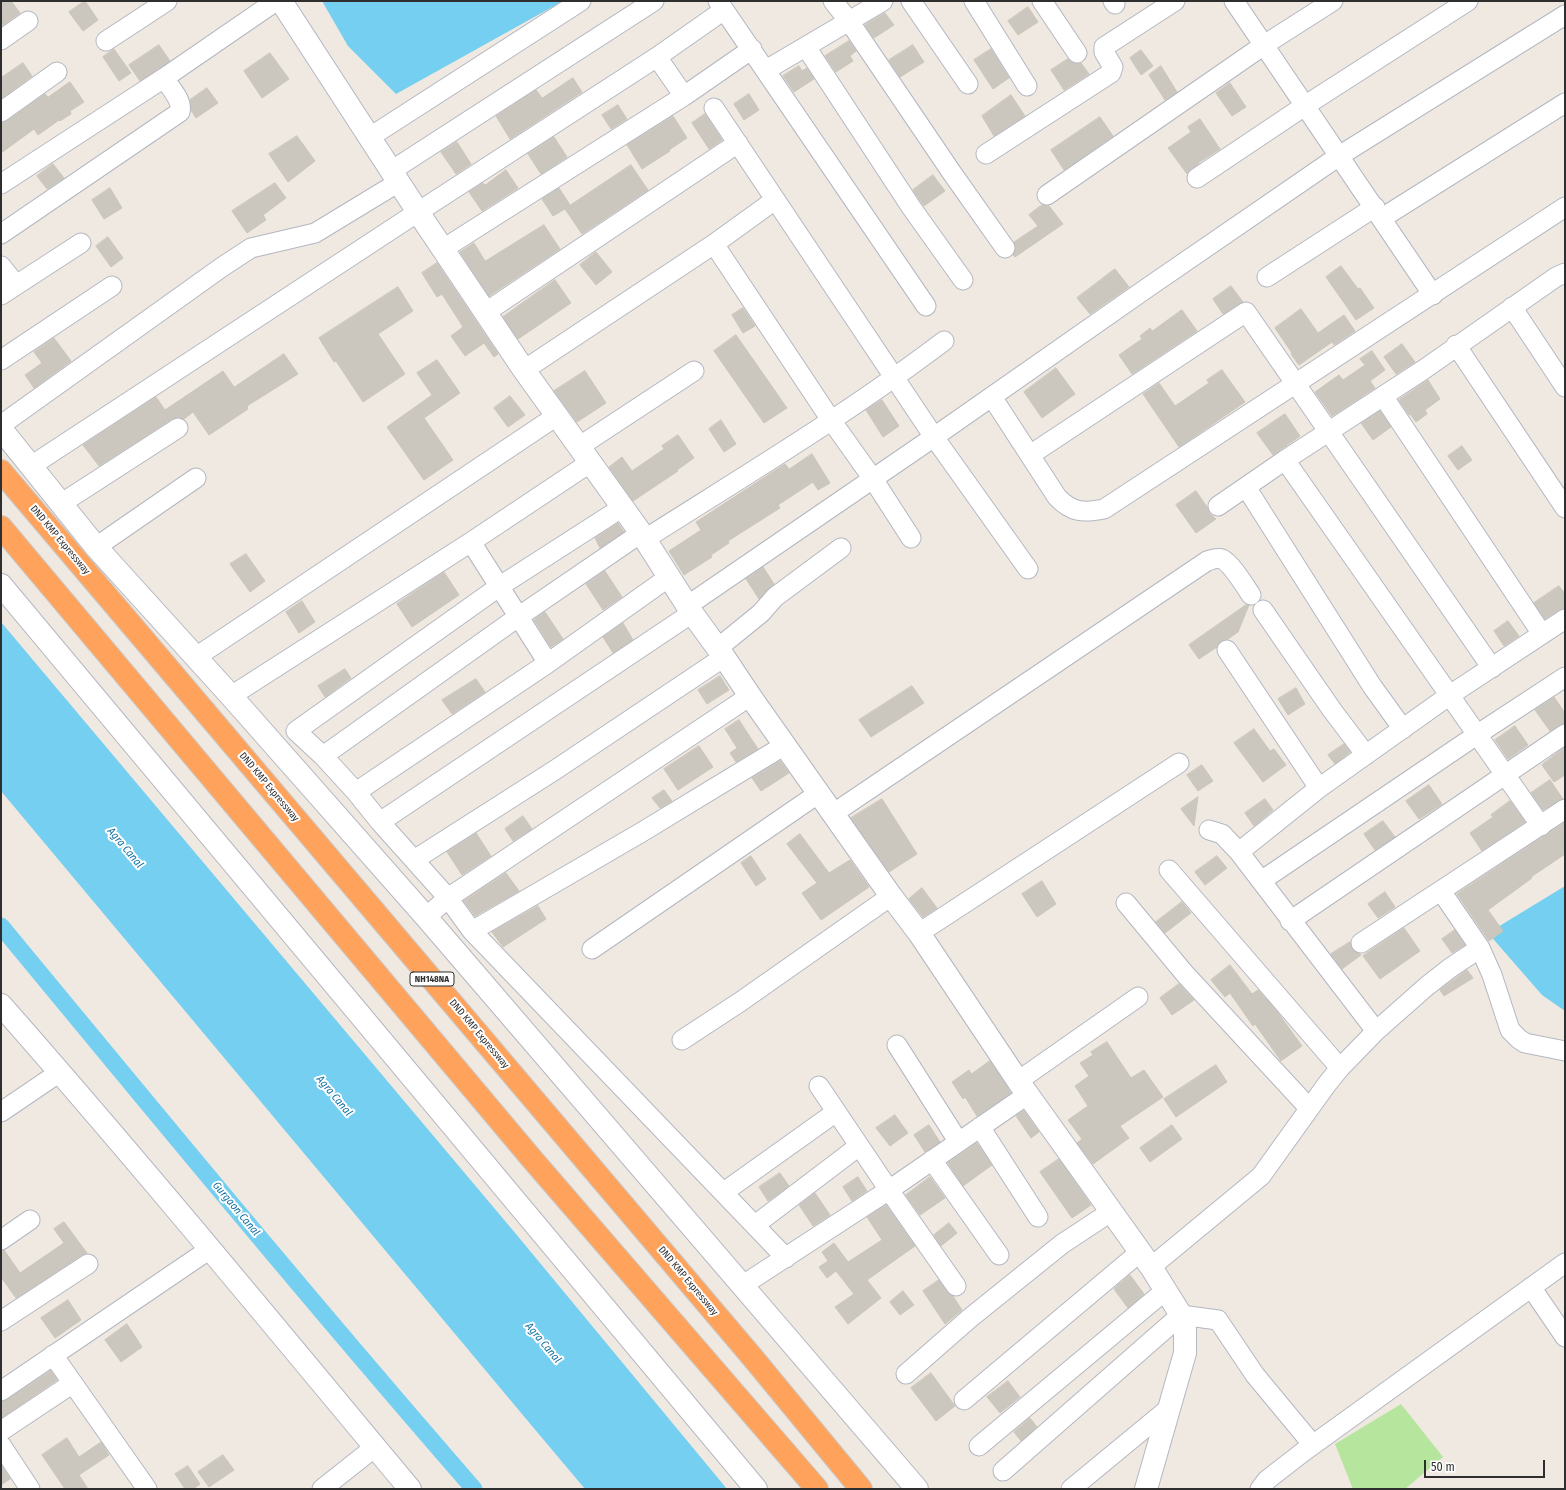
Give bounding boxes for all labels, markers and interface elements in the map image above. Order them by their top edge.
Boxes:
street label: DND KMP Expressway [28,503,92,577]
street label: DND KMP Expressway [237,750,301,824]
water label: Agra Canal [104,825,146,871]
road number: NH148NA [410,972,454,986]
street label: DND KMP Expressway [447,997,511,1071]
water label: Agra Canal [313,1073,355,1119]
water label: Gurgaon Canal [210,1179,262,1239]
street label: DND KMP Expressway [656,1244,720,1318]
water label: Agra Canal [522,1320,564,1366]
scale bar [1426,1452,1547,1478]
text: 50 m [1431,1460,1455,1474]

